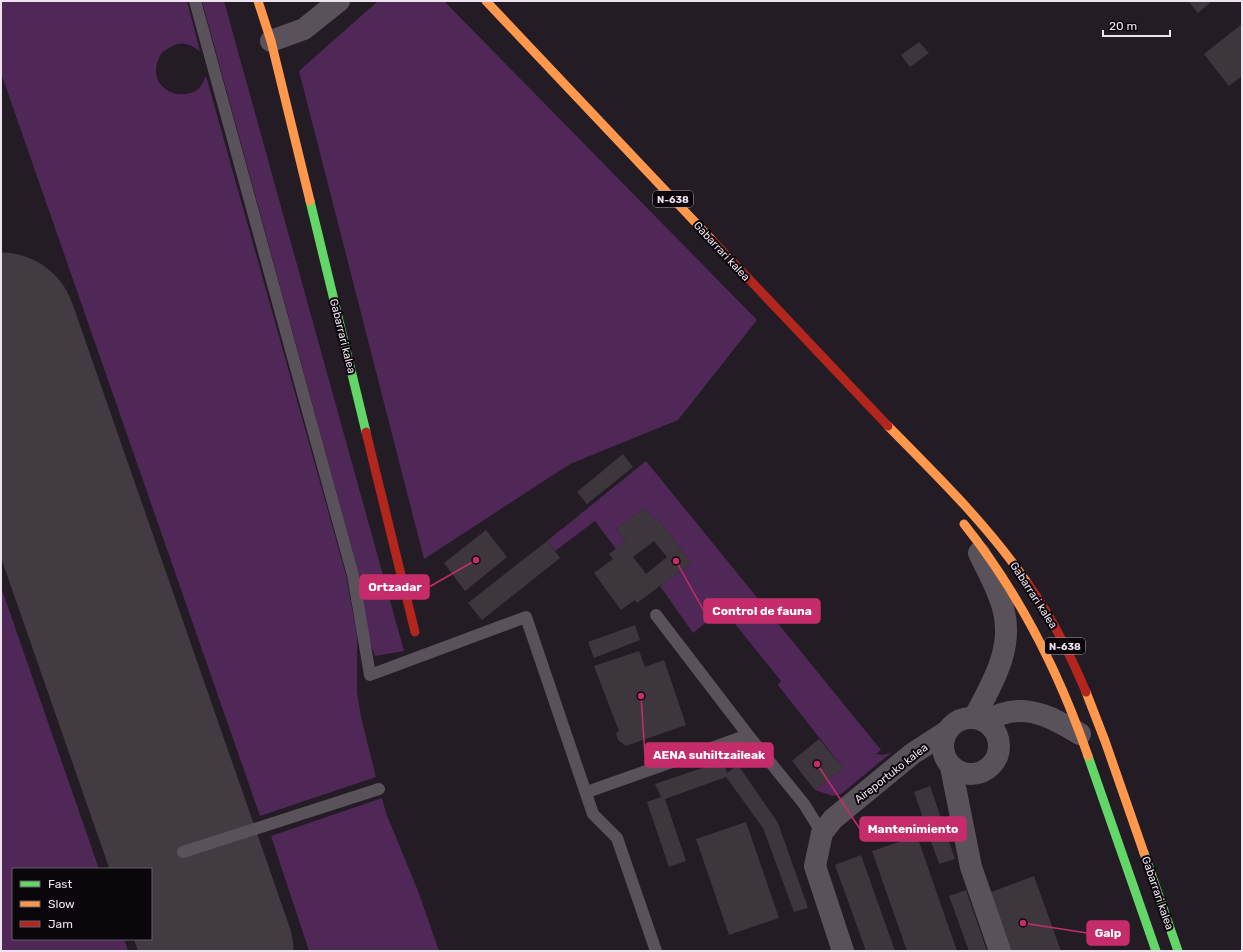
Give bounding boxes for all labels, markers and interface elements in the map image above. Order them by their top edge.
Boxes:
scale bar [1103,12,1170,38]
text: 20 m [1109,19,1137,33]
road number: N-638 [653,191,693,207]
street label: Gabarrari kalea [691,219,753,284]
street label: Gabarrari kalea [327,297,358,375]
street label: Gabarrari kalea [1007,560,1060,631]
callout: Ortzadar [360,575,429,599]
text: Ortzadar [368,580,422,594]
callout: Control de fauna [704,599,820,623]
text: Control de fauna [712,604,812,618]
road number: N-638 [1045,638,1085,654]
street label: Aireportuko kalea [852,741,930,806]
callout: AENA suhiltzaileak [645,743,773,767]
text: AENA suhiltzaileak [653,748,765,762]
callout: Mantenimiento [860,817,966,841]
text: Mantenimiento [868,822,958,836]
street label: Gabarrari kalea [1139,855,1176,931]
legend [12,868,152,940]
text: Fast [48,877,72,891]
text: Slow [48,897,75,911]
text: Jam [48,917,73,931]
callout: Galp [1087,921,1129,945]
text: Galp [1095,926,1122,940]

